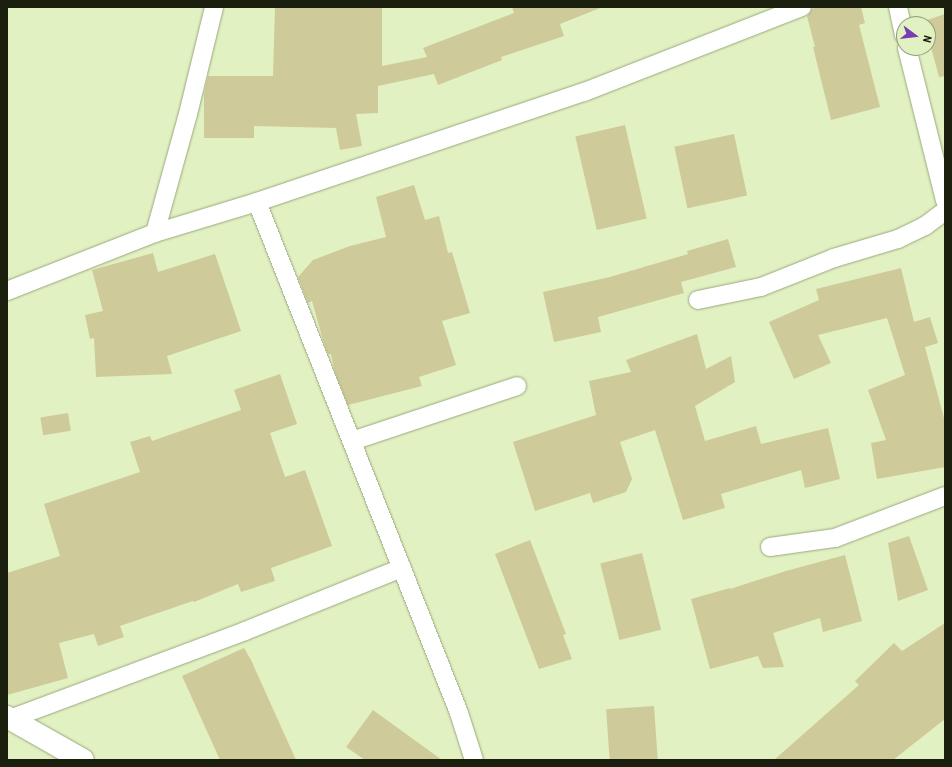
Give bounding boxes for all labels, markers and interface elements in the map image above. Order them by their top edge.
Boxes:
north arrow [896,16,936,56]
text: N [920,34,934,44]

